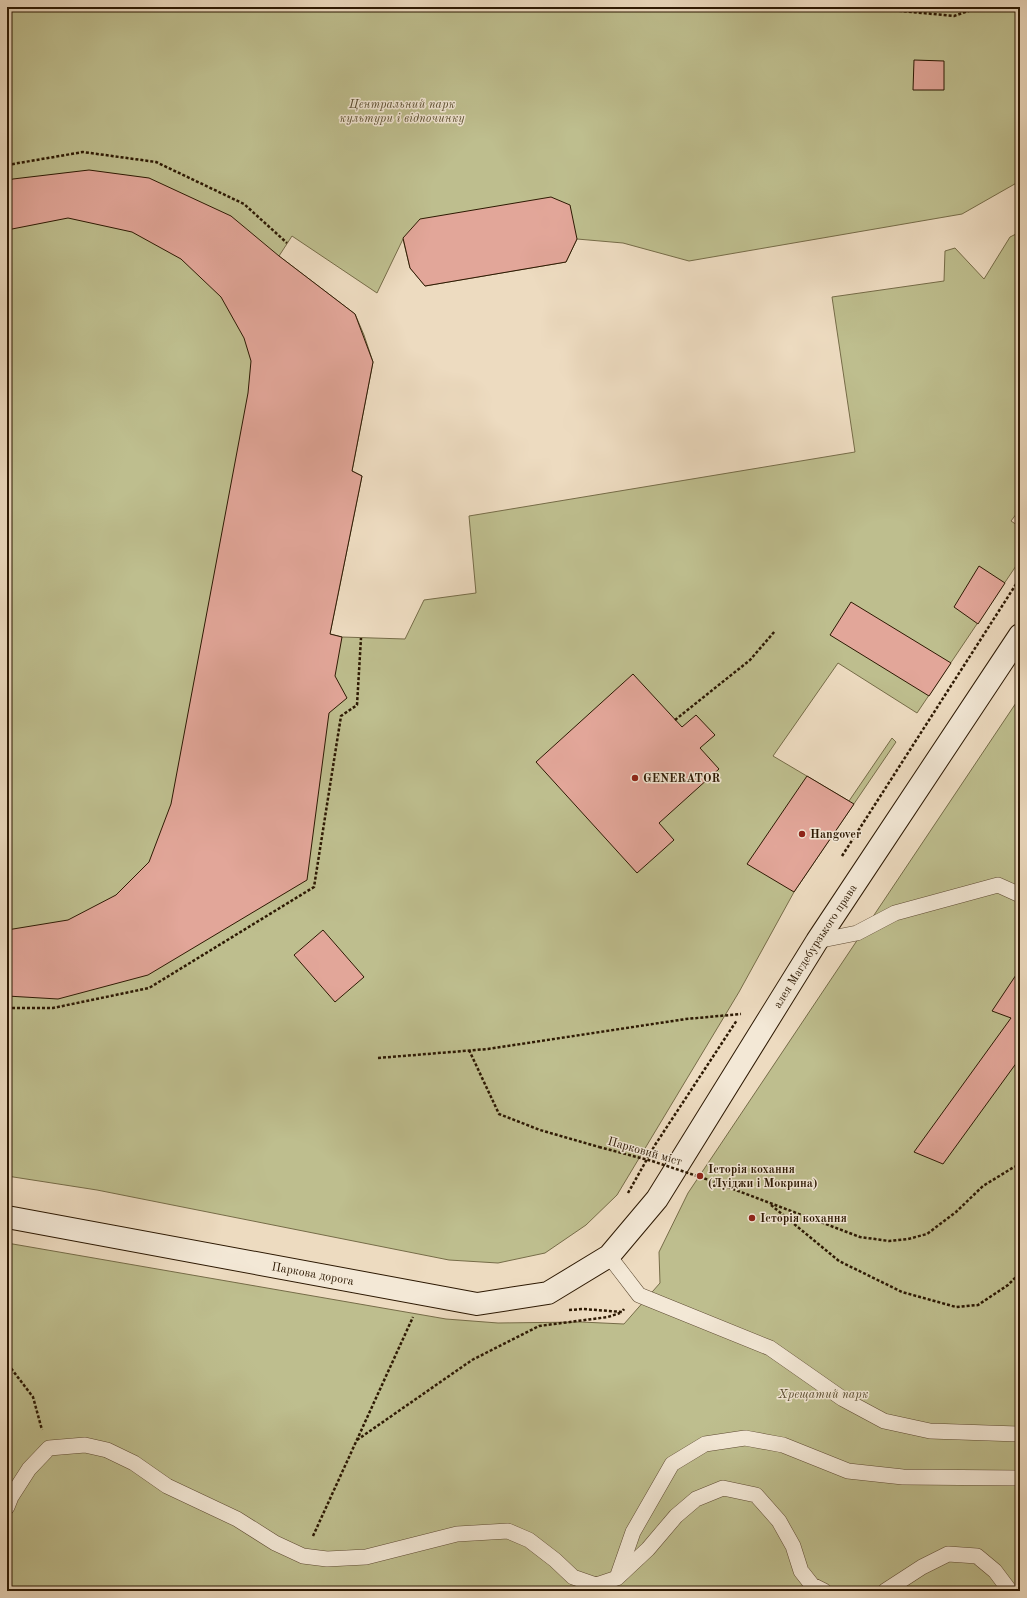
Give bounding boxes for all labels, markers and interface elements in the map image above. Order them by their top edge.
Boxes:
park label: Центральний парк культури і відпочинку [340,99,465,125]
marker: GENERATOR [630,773,640,783]
place label: GENERATOR [643,773,720,785]
marker: Hangover [797,829,807,839]
place label: Hangover [810,829,861,841]
street label: алея Магдебурзького права [772,882,860,1011]
street label: Парковий міст [606,1135,684,1168]
place label: Історія кохання (Луіджи і Мокрина) [708,1164,817,1190]
marker: Історія кохання (Луіджи і Мокрина) [695,1171,705,1181]
marker: Історія кохання [747,1213,757,1223]
place label: Історія кохання [760,1213,847,1225]
street label: Паркова дорога [270,1261,355,1288]
park label: Хрещатий парк [778,1389,869,1401]

